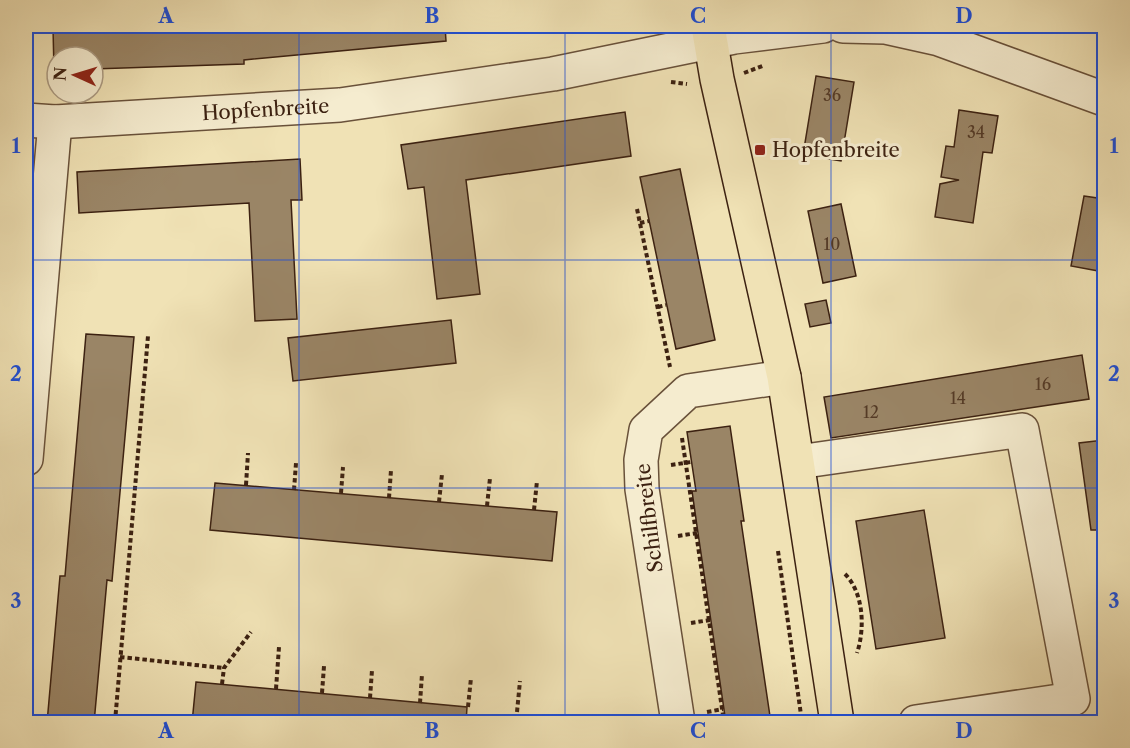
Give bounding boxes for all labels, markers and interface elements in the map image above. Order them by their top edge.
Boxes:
text: A [157,4,174,28]
text: B [425,4,440,28]
text: C [690,4,706,28]
text: D [955,4,973,28]
north arrow [45,45,105,105]
text: N [50,66,71,82]
house number: 36 [823,85,841,105]
street label: Hopfenbreite [201,94,330,125]
house number: 34 [967,122,985,142]
text: 1 [12,134,21,158]
text: 1 [1110,134,1119,158]
place label: Hopfenbreite [772,138,900,162]
marker: Hopfenbreite [753,143,767,157]
house number: 10 [824,234,840,254]
text: 2 [10,362,22,386]
text: 2 [1108,362,1120,386]
house number: 16 [1035,374,1051,394]
house number: 14 [950,388,966,408]
house number: 12 [863,402,879,422]
street label: Schilfbreite [630,462,668,574]
text: 3 [10,589,22,613]
text: 3 [1108,589,1120,613]
text: A [157,719,174,743]
text: B [425,719,440,743]
text: C [690,719,706,743]
text: D [955,719,973,743]

